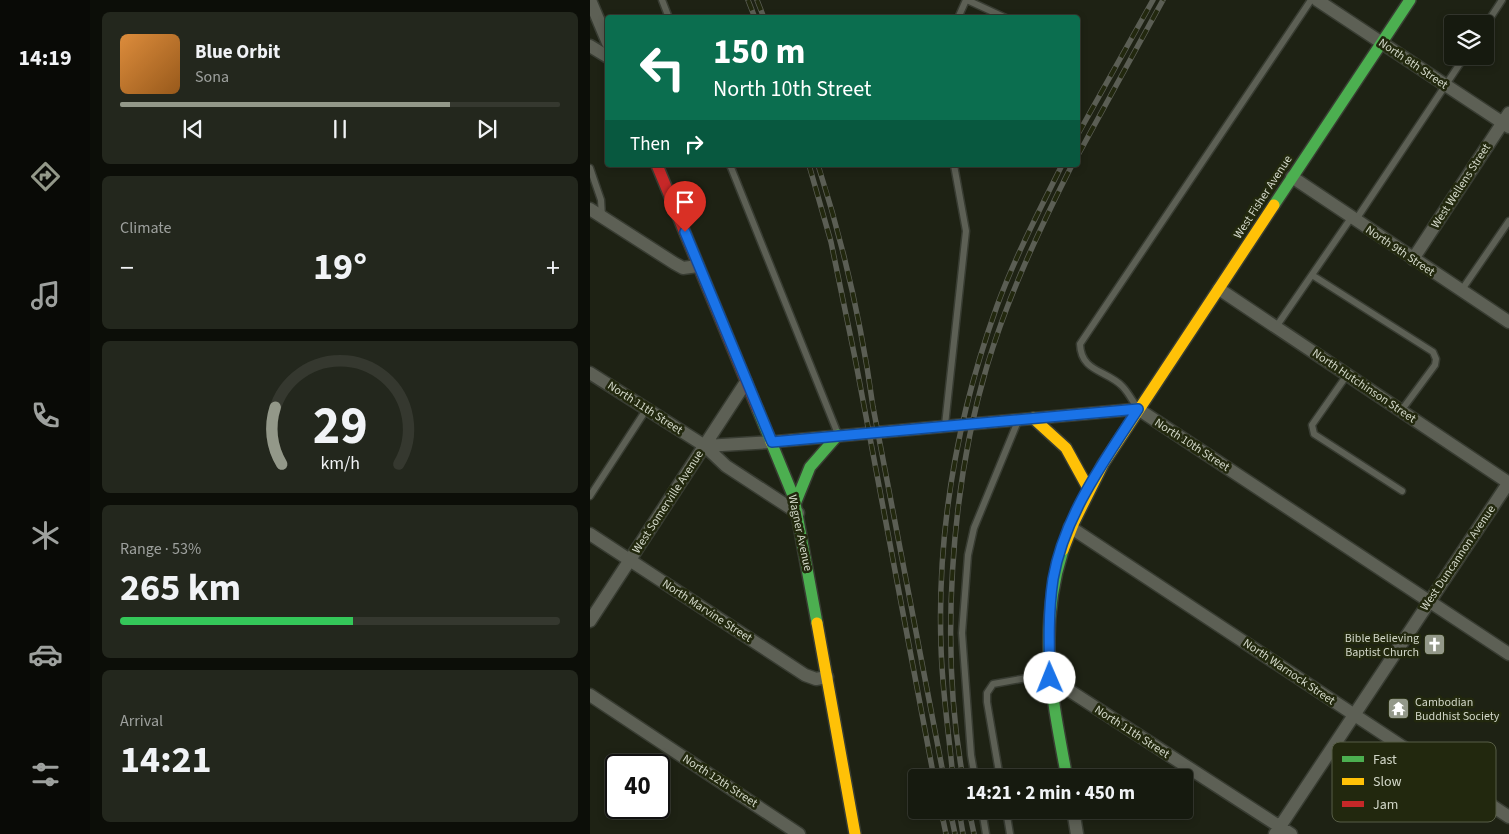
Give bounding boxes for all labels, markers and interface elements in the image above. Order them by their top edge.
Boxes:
map controls [1444,15,1494,65]
button: layers [1444,15,1494,65]
text: 150 m [713,27,805,77]
street label: North 8th Street [1375,34,1451,94]
icon: left [630,35,695,100]
text: Blue Orbit [195,39,280,66]
text: 14:19 [18,42,72,74]
text: Sona [195,66,229,88]
text: North 10th Street [713,73,871,105]
icon: previous [179,115,207,143]
icon: pause [326,115,354,143]
icon: next [473,115,501,143]
icon: right [680,130,708,158]
text: Then [630,131,670,158]
street label: West Wellens Street [1427,140,1495,232]
street label: West Fisher Avenue [1230,152,1296,242]
icon: directions [28,159,63,194]
pin [664,181,706,232]
icon: arrive [671,188,699,216]
text: Climate [120,217,171,239]
street label: North 9th Street [1362,221,1438,281]
text: 19° [313,240,367,294]
text: − [120,248,134,288]
text: + [546,248,560,288]
icon: music [28,278,63,313]
street label: North Hutchinson Street [1309,345,1419,427]
street label: North 11th Street [604,377,686,439]
text: 29 [313,390,367,464]
icon: phone [28,398,63,433]
street label: North 10th Street [1151,414,1233,476]
street label: West Somerville Avenue [628,447,708,557]
text: km/h [320,451,360,476]
street label: Wagner Avenue [784,493,816,573]
street label: West Duncannon Avenue [1416,502,1500,614]
icon: climate [28,518,63,553]
text: Range · 53% [120,538,201,560]
text: 265 km [120,561,241,615]
street label: North Marvine Street [659,575,755,647]
place label: Bible Believing Baptist Church [1345,630,1419,661]
church icon: Bible Believing Baptist Church [1423,633,1447,657]
street label: North Warnock Street [1240,635,1338,709]
icon: car [28,637,63,672]
position arrow [1023,651,1075,703]
place label: Cambodian Buddhist Society [1415,694,1500,725]
temple icon: Cambodian Buddhist Society [1387,697,1411,721]
street label: North 11th Street [1091,701,1173,763]
text: Arrival [120,710,163,732]
text: 14:21 [120,733,212,787]
legend [1332,742,1496,822]
street label: North 12th Street [679,750,761,812]
text: Fast [1373,750,1397,770]
speed limit sign: 40 [605,754,670,819]
icon: filters [28,757,63,792]
text: Slow [1373,772,1402,792]
text: 14:21 · 2 min · 450 m [966,780,1135,807]
text: Jam [1373,795,1398,815]

